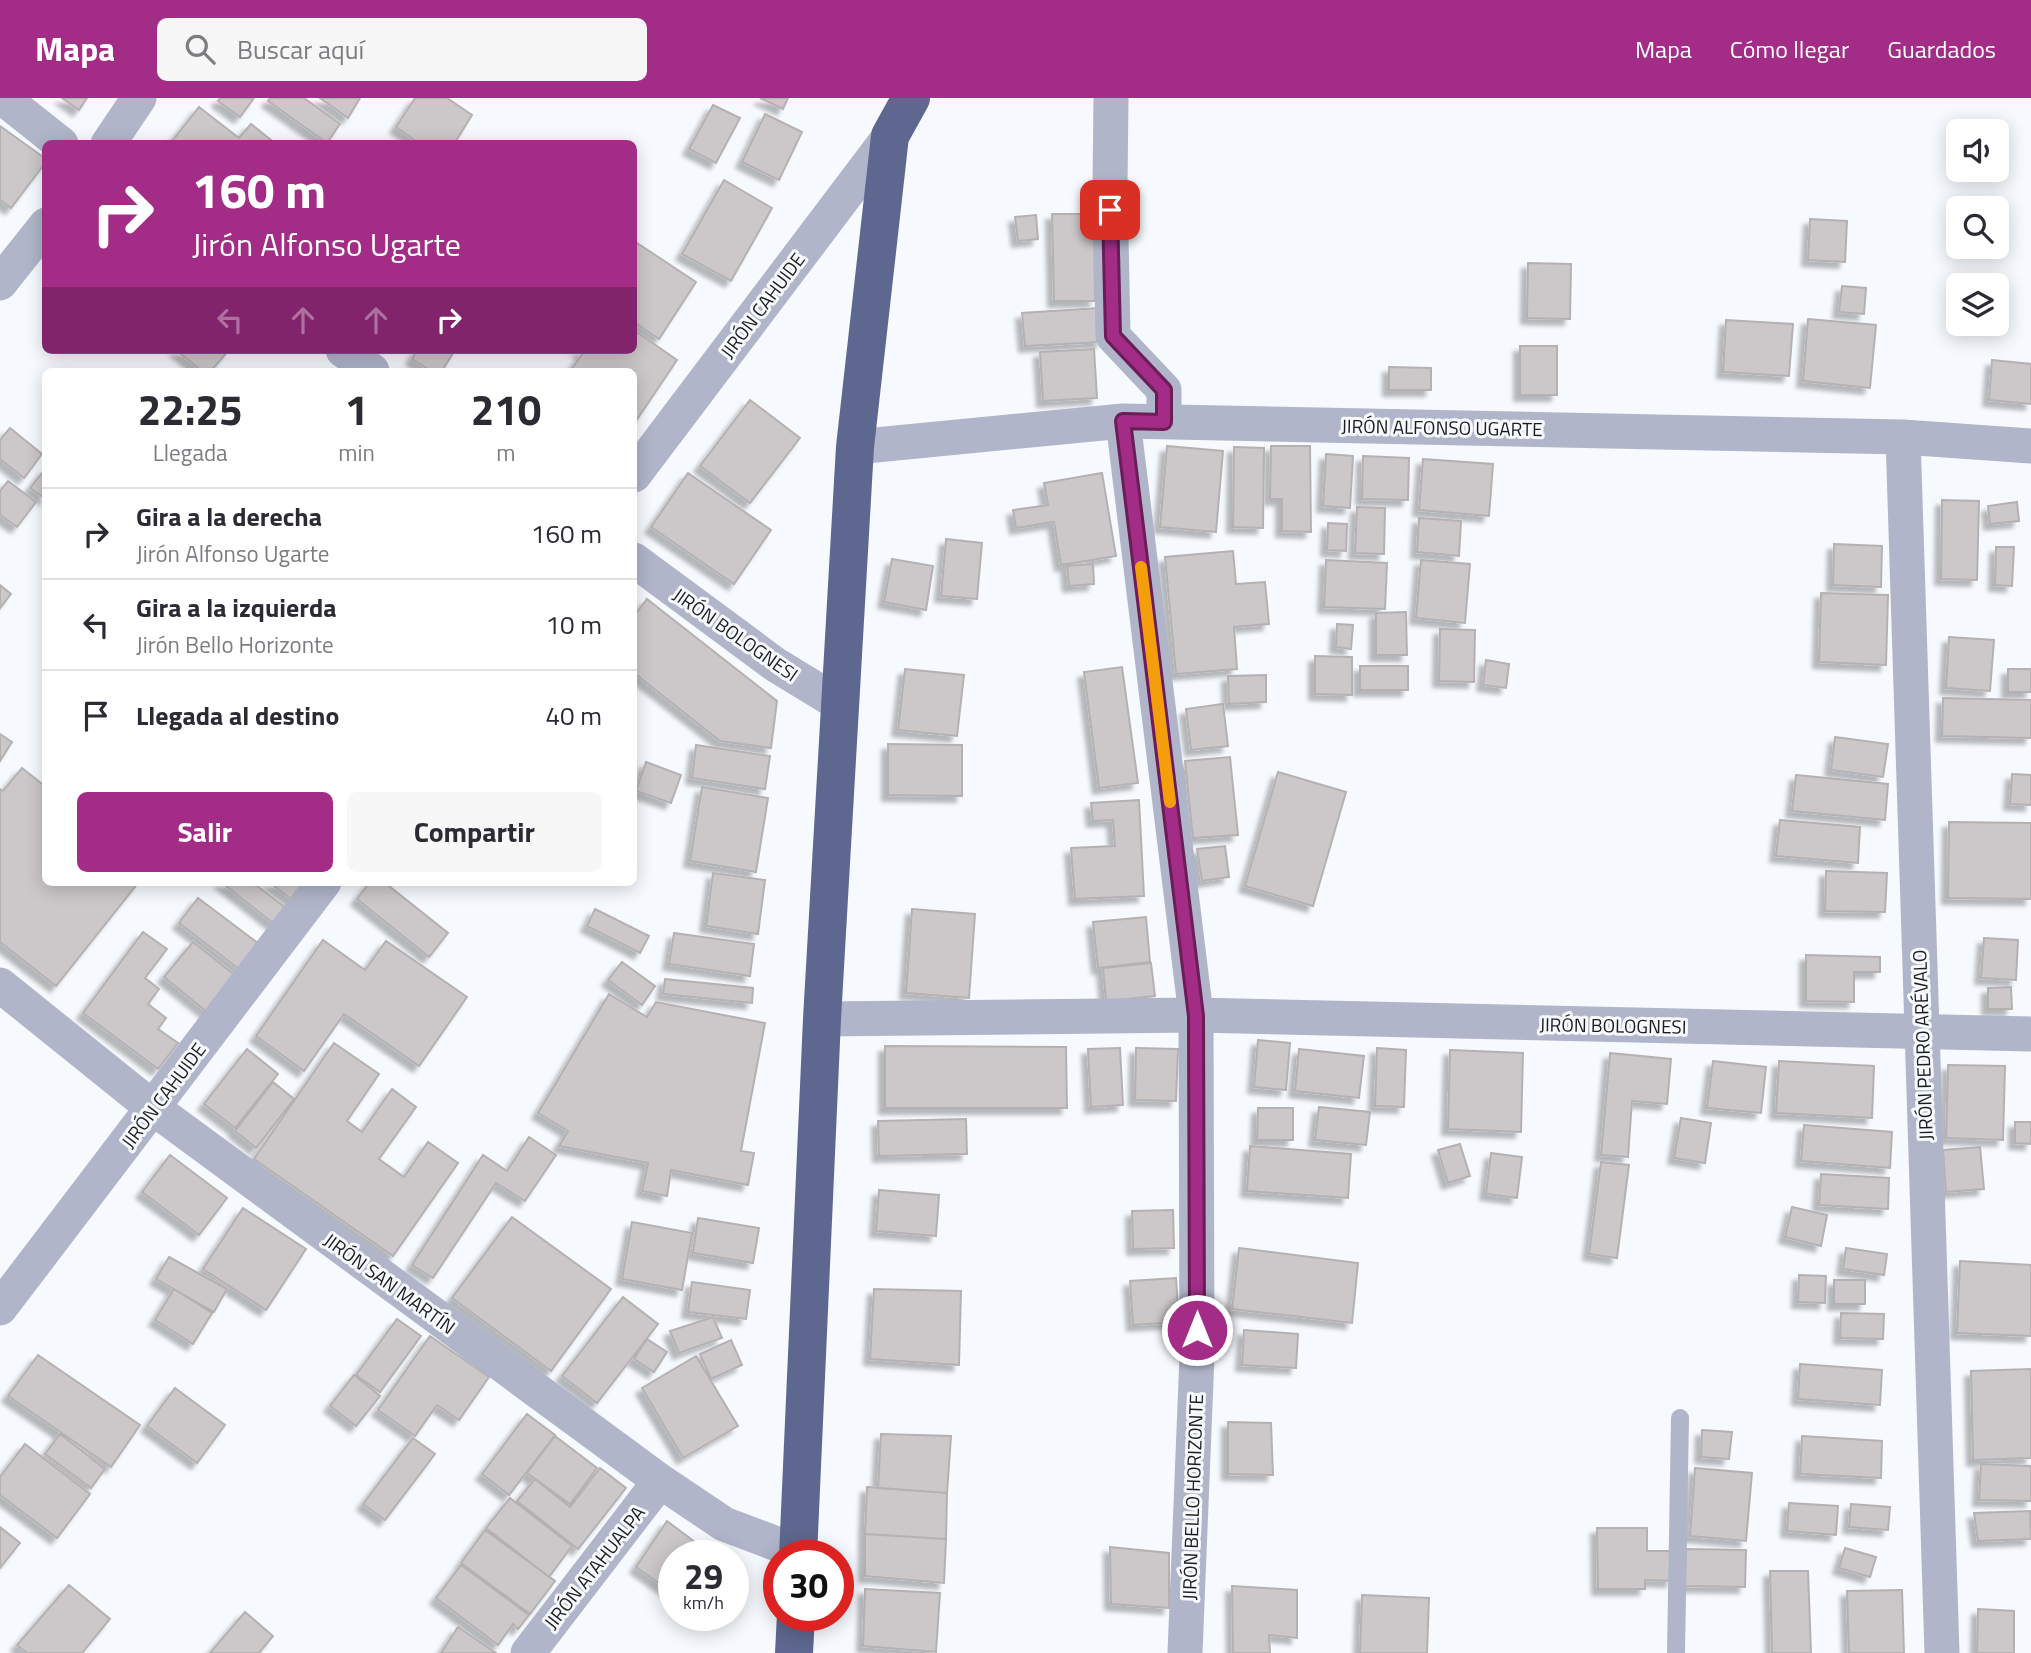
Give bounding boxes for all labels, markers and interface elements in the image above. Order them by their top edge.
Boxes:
search box [157,18,647,81]
text: Mapa [35,24,115,74]
icon: search [181,30,219,68]
text: Buscar aquí [237,30,364,69]
text: Mapa [1635,31,1692,67]
text: Cómo llegar [1730,31,1849,67]
text: Guardados [1887,31,1996,67]
map controls [1946,119,2009,336]
button: sound [1946,119,2009,182]
text: 160 m [192,152,326,227]
icon: right [77,168,168,259]
pin [1080,180,1140,240]
icon: arrive [1091,191,1129,229]
button: search [1946,196,2009,259]
text: Jirón Alfonso Ugarte [192,220,461,268]
street label: JIRÓN CAHUIDE [713,246,811,364]
button: layers [1946,273,2009,336]
icon: left [211,301,249,339]
icon: ahead [284,301,322,339]
icon: ahead [357,301,395,339]
icon: right [430,301,468,339]
text: 22:25 [138,377,243,441]
text: 1 [345,377,368,441]
text: 210 [471,377,541,441]
street label: JIRÓN ALFONSO UGARTE [1341,411,1543,443]
text: Llegada [153,435,228,470]
text: min [338,435,375,470]
text: m [496,435,516,470]
text: Gira a la derecha [136,497,322,536]
text: 160 m [531,514,602,553]
icon: right [77,515,115,553]
text: Jirón Alfonso Ugarte [136,536,329,571]
street label: JIRÓN BOLOGNESI [668,580,804,688]
text: Gira a la izquierda [136,588,337,627]
text: 10 m [545,605,602,644]
icon: left [77,606,115,644]
text: Jirón Bello Horizonte [136,627,334,662]
text: Llegada al destino [136,696,339,735]
text: 40 m [545,696,602,735]
icon: arrive [77,697,115,735]
button: Salir [77,792,333,872]
button: Compartir [347,792,602,872]
street label: JIRÓN PEDRO ARÉVALO [1904,949,1940,1141]
street label: JIRÓN BOLOGNESI [1539,1009,1687,1041]
street label: JIRÓN CAHUIDE [114,1036,212,1154]
street label: JIRÓN SAN MARTÍN [318,1225,462,1341]
position arrow [1160,1293,1234,1367]
street label: JIRÓN BELLO HORIZONTE [1174,1394,1210,1600]
street label: JIRÓN ATAHUALPA [537,1499,651,1635]
speed limit sign: 30 [763,1540,854,1631]
text: 29 [684,1549,723,1603]
text: km/h [683,1589,724,1616]

